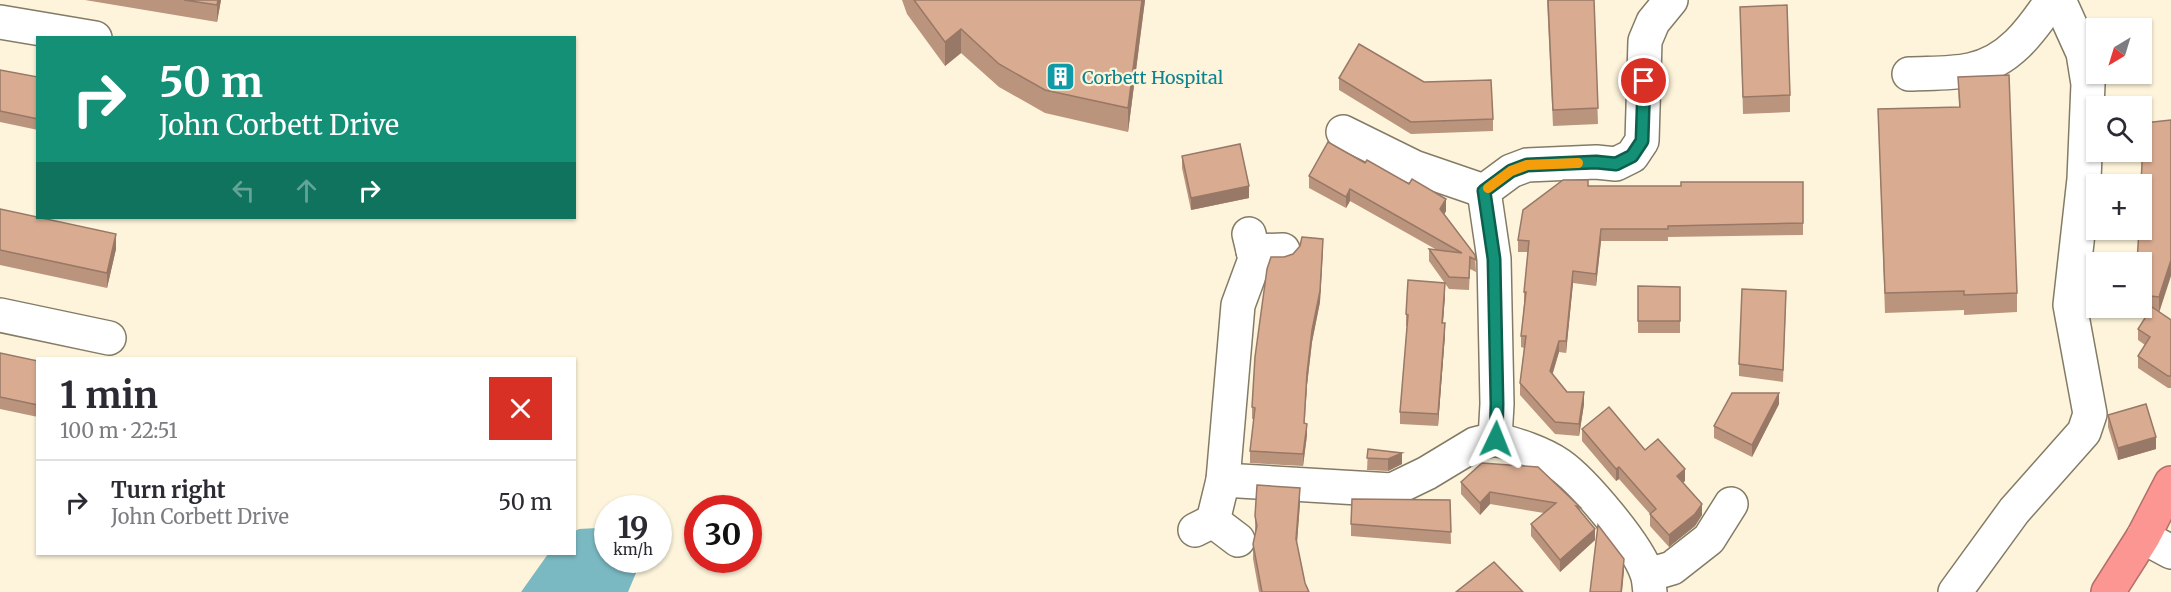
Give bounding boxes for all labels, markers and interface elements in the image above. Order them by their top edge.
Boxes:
north arrow [2086,18,2152,84]
map controls [2086,18,2152,318]
pin [1618,55,1669,106]
text: 50 m [159,56,263,108]
icon: right [60,60,138,138]
building icon: Corbett Hospital [1045,61,1077,93]
icon: arrive [1627,64,1660,97]
place label: Corbett Hospital [1082,66,1224,89]
button: search [2086,96,2152,162]
text: John Corbett Drive [159,108,399,142]
icon: left [227,174,260,207]
icon: ahead [290,174,323,207]
icon: right [353,174,386,207]
button: + [2086,174,2152,240]
button: − [2086,252,2152,318]
text: 1 min [60,373,158,418]
button: close [489,377,552,440]
position arrow [1464,407,1528,471]
text: 100 m · 22:51 [60,418,178,443]
text: Turn right [111,476,225,504]
icon: right [60,486,93,519]
text: 50 m [498,488,552,516]
speed limit sign: 30 [684,495,762,573]
text: John Corbett Drive [111,504,289,529]
text: 19 [617,508,649,546]
text: km/h [613,540,653,559]

